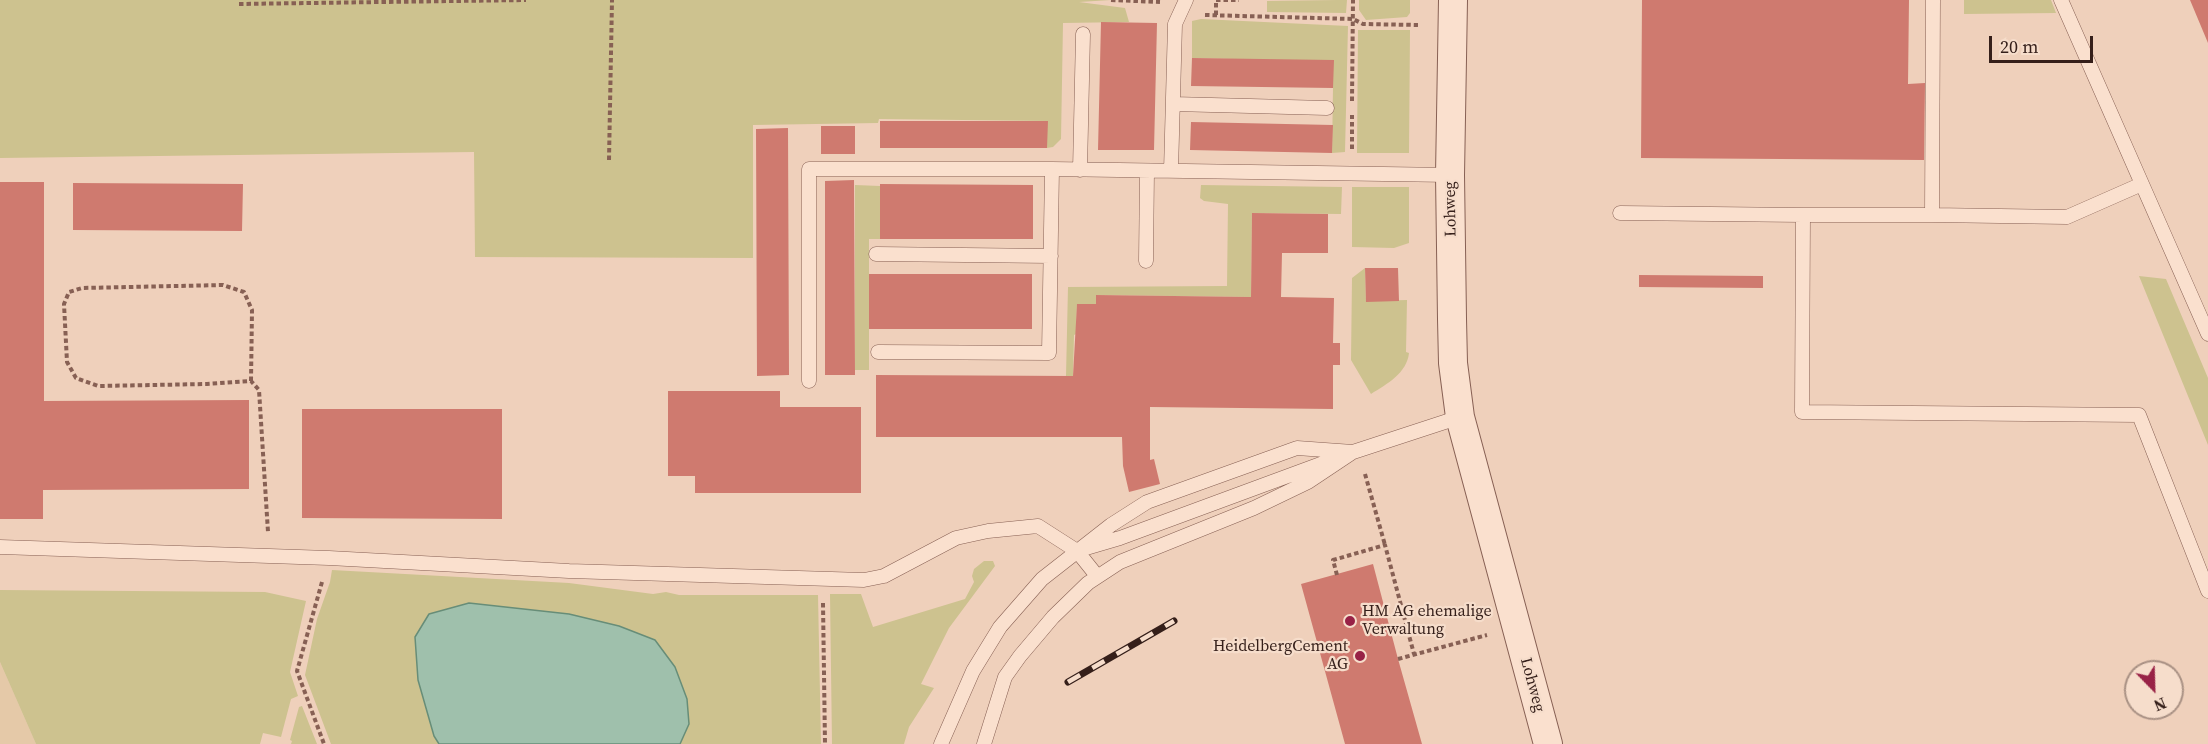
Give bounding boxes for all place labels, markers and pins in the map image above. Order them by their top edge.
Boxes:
place label: HM AG ehemalige Verwaltung [1362,602,1492,640]
marker: HM AG ehemalige Verwaltung [1343,614,1357,628]
place label: HeidelbergCement AG [1213,637,1348,675]
marker: HeidelbergCement AG [1353,649,1367,663]

